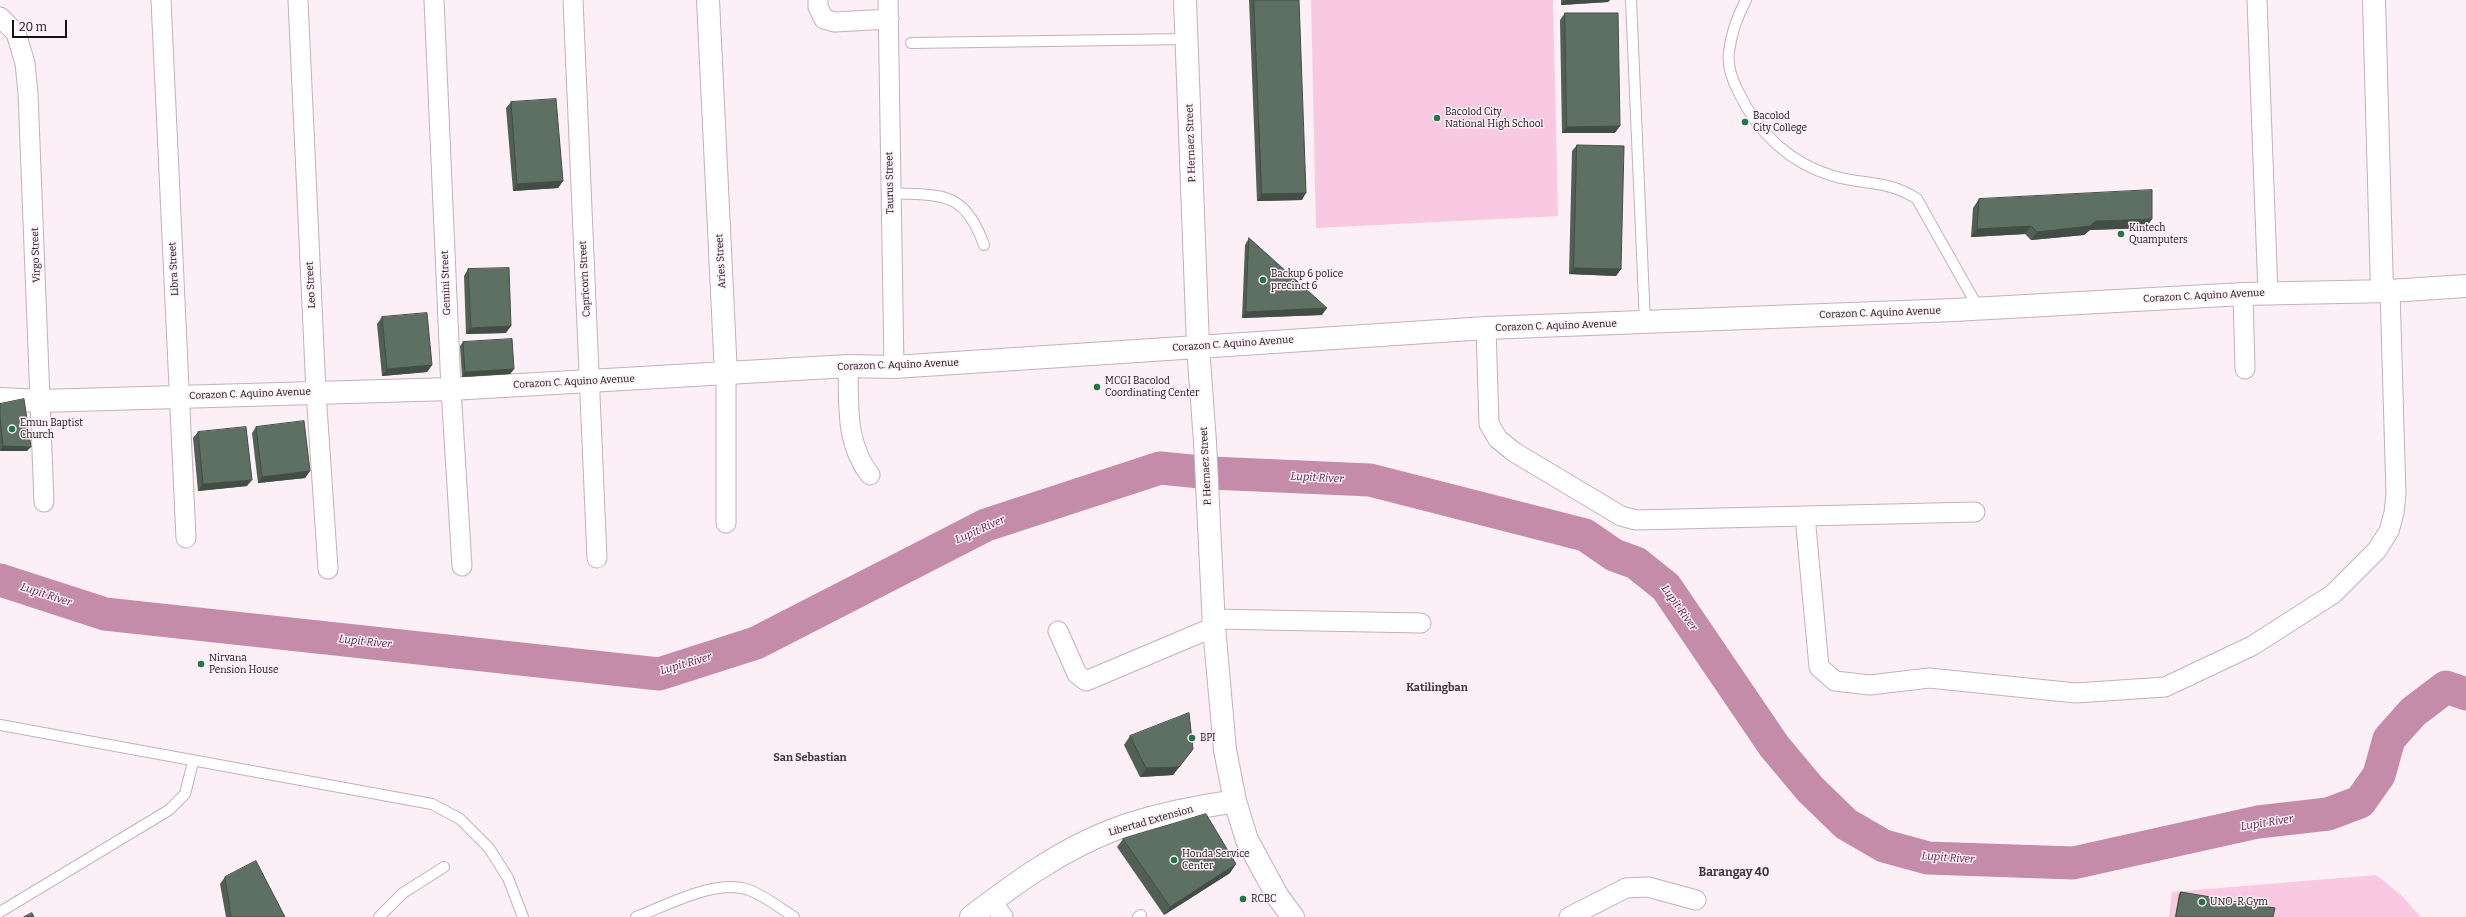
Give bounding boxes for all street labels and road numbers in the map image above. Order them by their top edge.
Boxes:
street label: P. Hernaez Street [1184,104,1198,182]
street label: Taurus Street [883,152,897,214]
street label: Virgo Street [29,227,43,283]
street label: Aries Street [714,233,728,289]
street label: Capricorn Street [577,240,593,318]
street label: Libra Street [167,242,181,296]
street label: Gemini Street [439,250,453,316]
street label: Leo Street [304,261,318,309]
street label: Corazon C. Aquino Avenue [2143,287,2265,305]
street label: Corazon C. Aquino Avenue [1819,305,1941,321]
street label: Corazon C. Aquino Avenue [1495,318,1617,334]
street label: Corazon C. Aquino Avenue [1172,334,1294,354]
street label: Corazon C. Aquino Avenue [837,357,959,373]
street label: Corazon C. Aquino Avenue [513,373,635,391]
street label: Corazon C. Aquino Avenue [189,386,311,402]
street label: P. Hernaez Street [1198,426,1214,506]
street label: Libertad Extension [1107,803,1195,839]

